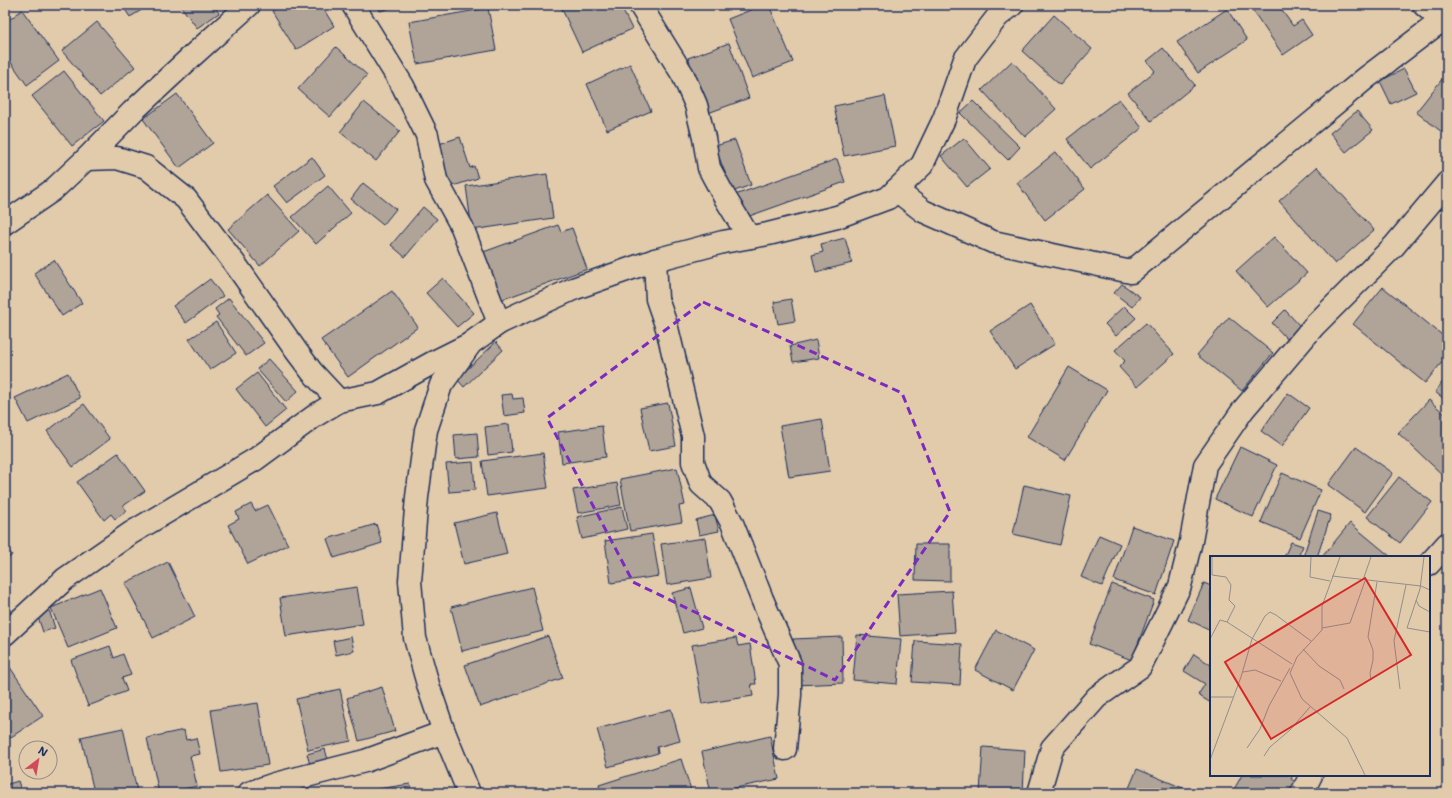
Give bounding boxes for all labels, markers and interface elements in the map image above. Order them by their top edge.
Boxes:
inset map [1210,556,1430,776]
north arrow [18,740,58,780]
text: N [35,743,51,761]

